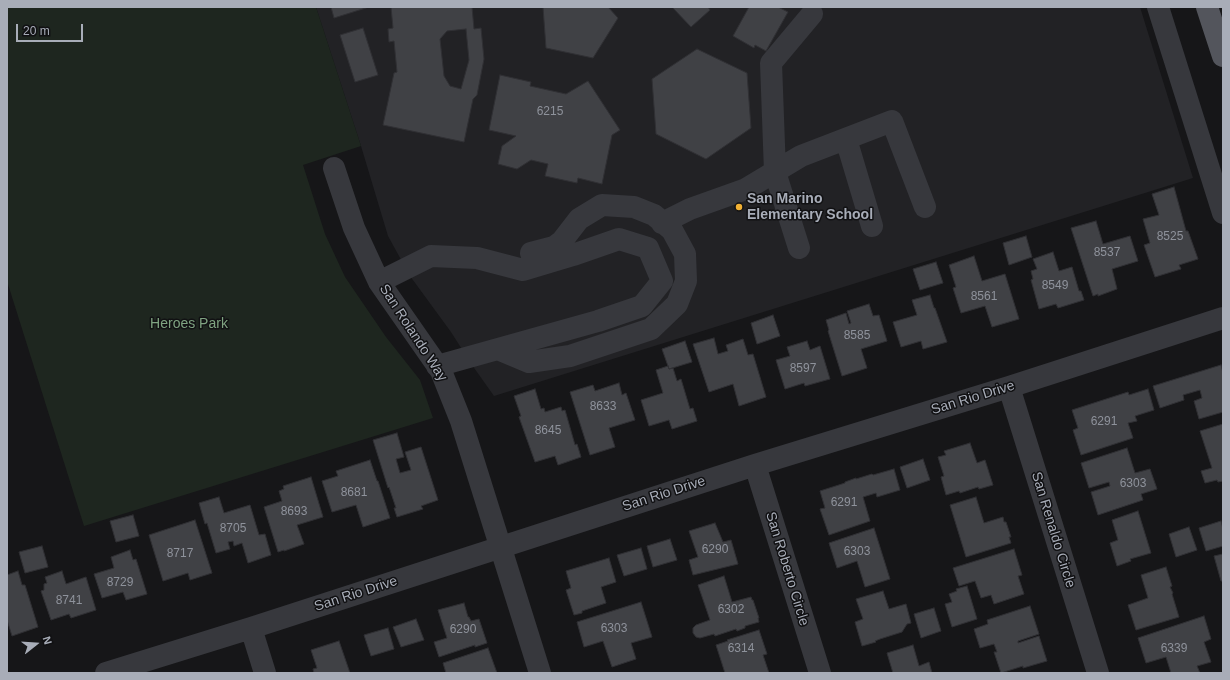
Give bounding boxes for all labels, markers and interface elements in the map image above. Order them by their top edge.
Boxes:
scale bar [18,16,85,42]
text: 20 m [23,24,50,38]
house number: 6215 [537,105,563,119]
place label: San Marino Elementary School [747,191,873,224]
marker: San Marino Elementary School [734,202,744,212]
house number: 8525 [1157,230,1183,244]
house number: 8537 [1094,246,1120,260]
house number: 8549 [1042,279,1068,293]
street label: San Rolando Way [375,281,451,385]
house number: 8561 [971,290,997,304]
park label: Heroes Park [150,316,228,332]
house number: 8585 [844,329,870,343]
house number: 8597 [790,362,816,376]
street label: San Rio Drive [929,377,1017,419]
house number: 8633 [590,400,616,414]
house number: 6291 [1091,415,1117,429]
house number: 8645 [535,424,561,438]
street label: San Renaldo Circle [1027,470,1079,590]
street label: San Rio Drive [620,473,708,515]
house number: 6303 [1120,477,1146,491]
house number: 8681 [341,486,367,500]
house number: 6291 [831,496,857,510]
house number: 8693 [281,505,307,519]
street label: San Roberto Circle [762,510,812,628]
house number: 8705 [220,522,246,536]
house number: 6290 [702,543,728,557]
house number: 6303 [844,545,870,559]
house number: 8717 [167,547,193,561]
street label: San Rio Drive [312,573,400,615]
house number: 8729 [107,576,133,590]
house number: 8741 [56,594,82,608]
house number: 6302 [718,603,744,617]
house number: 6303 [601,622,627,636]
house number: 6290 [450,623,476,637]
north arrow [16,624,56,664]
text: N [41,635,54,646]
house number: 6314 [728,642,754,656]
house number: 6339 [1161,642,1187,656]

